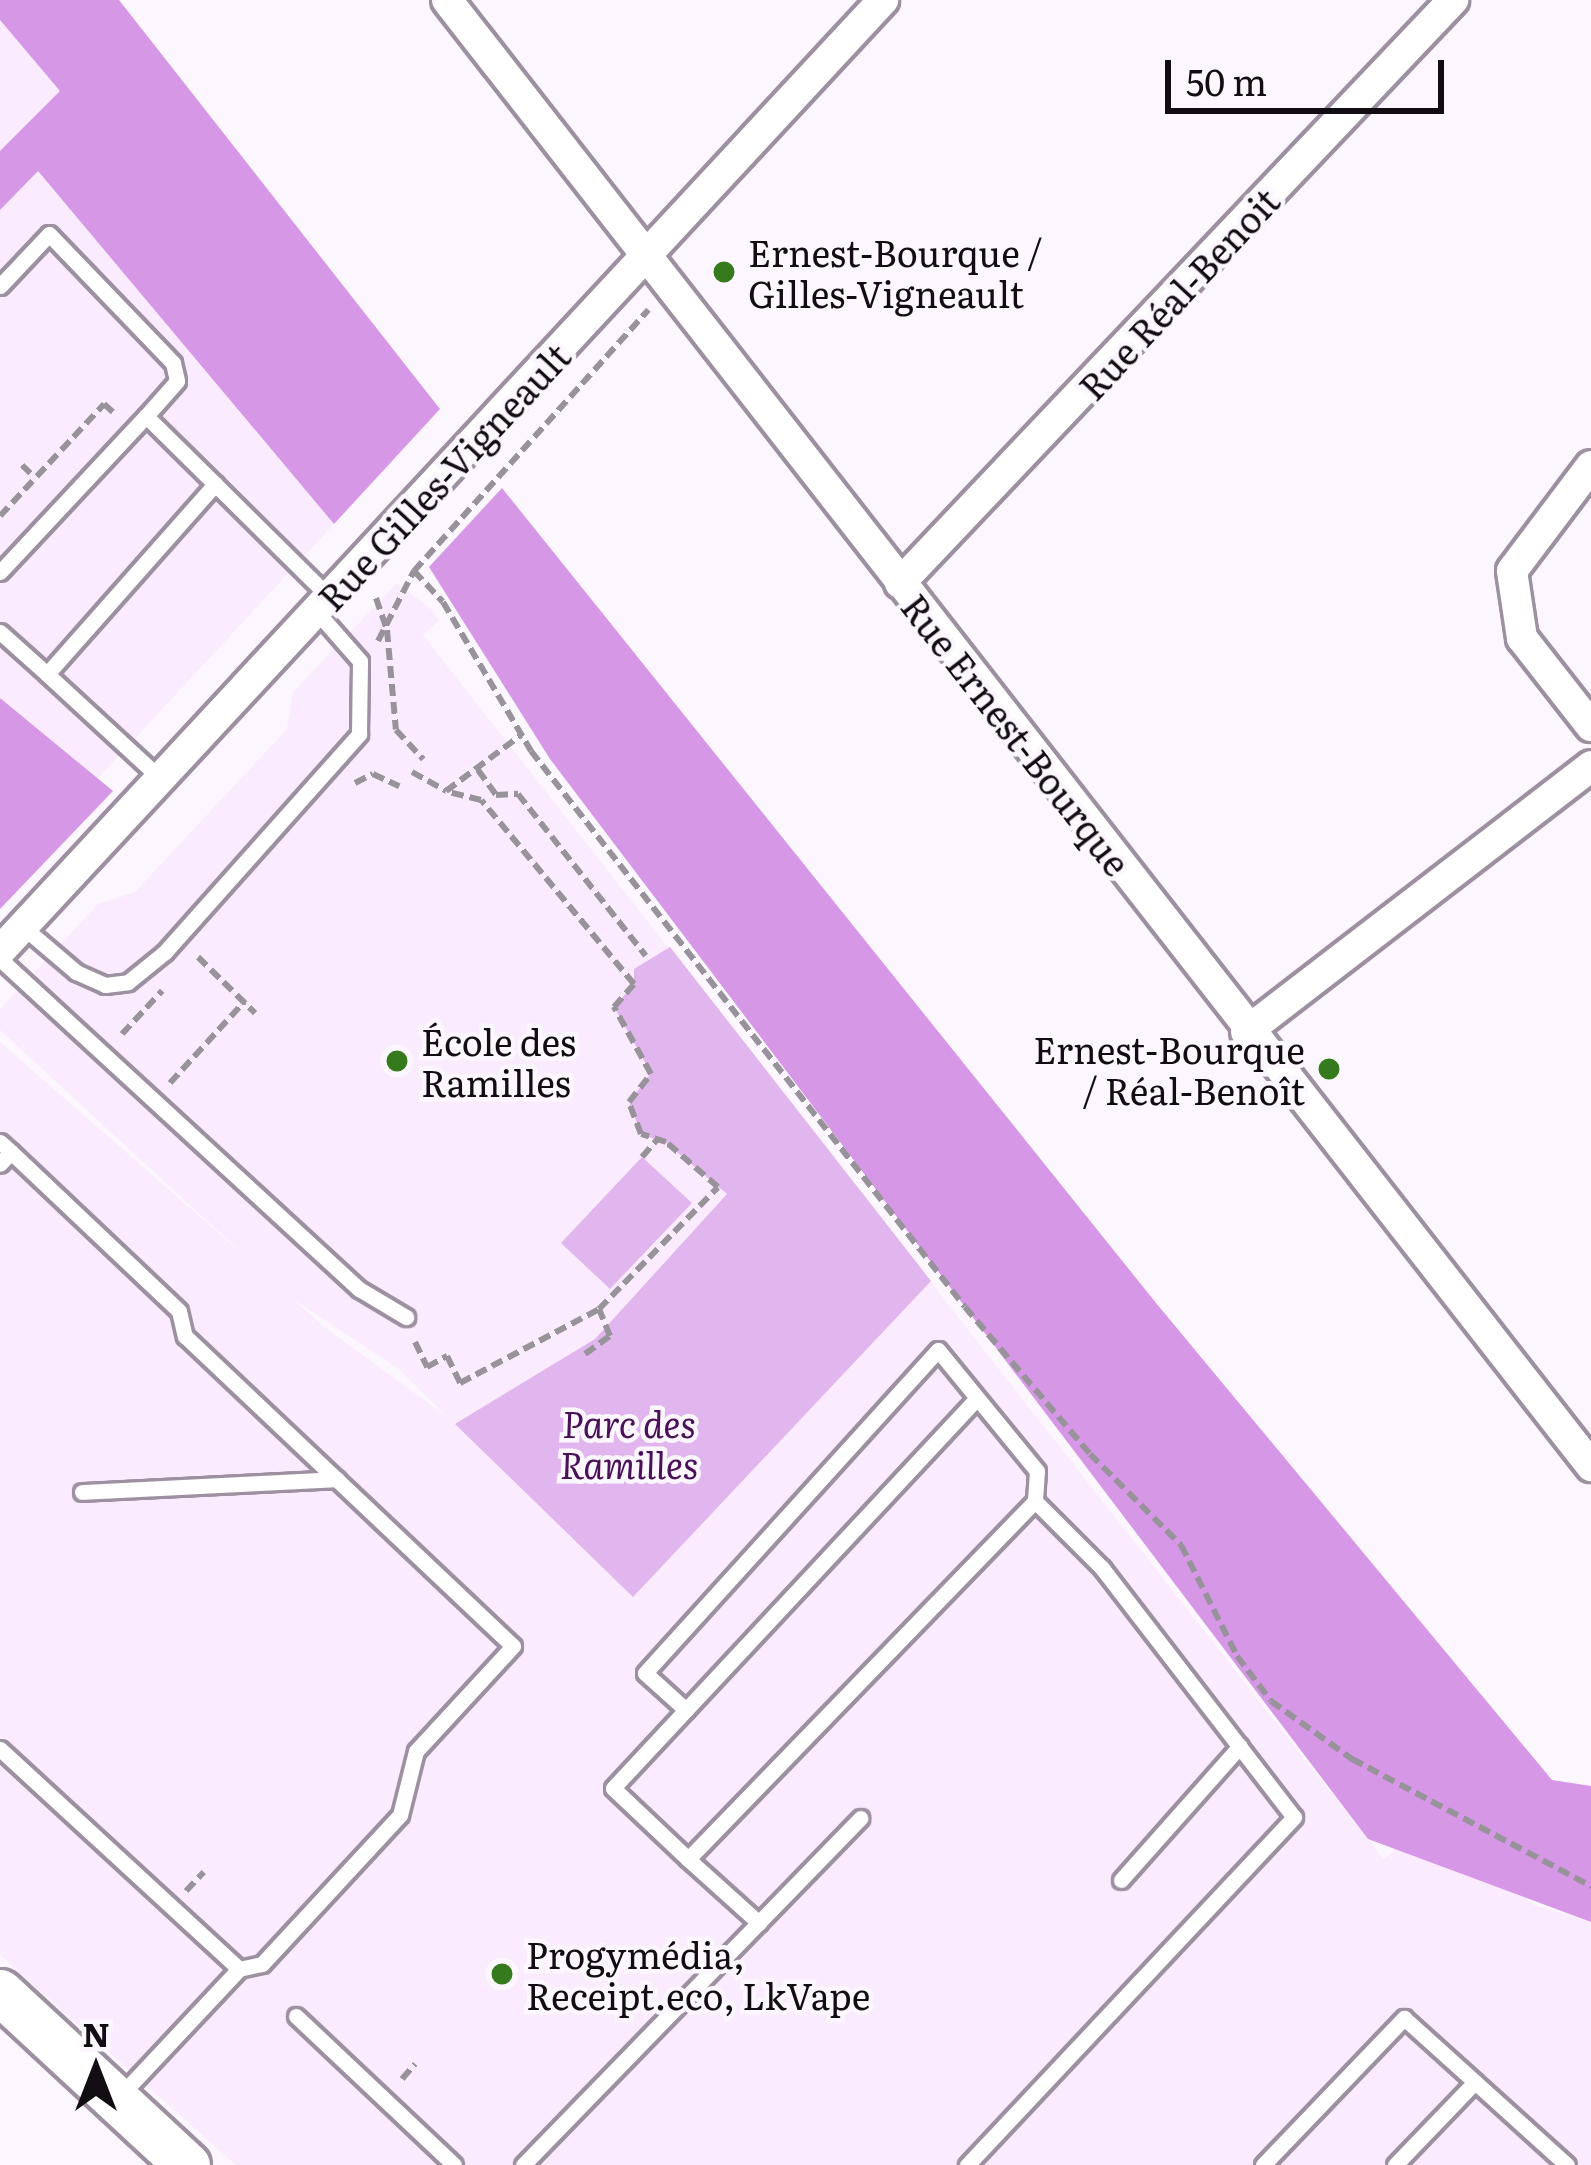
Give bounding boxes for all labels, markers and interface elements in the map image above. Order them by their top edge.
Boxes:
scale bar [1171,36,1450,110]
text: 50 m [1186,54,1267,107]
street label: Rue Réal-Benoit [1069,178,1287,408]
place label: Ernest-Bourque / Gilles-Vigneault [748,229,1042,314]
marker: Ernest-Bourque / Gilles-Vigneault [711,259,737,285]
street label: Rue Gilles-Vigneault [308,334,578,618]
street label: Rue Ernest-Bourque [894,585,1140,883]
place label: École des Ramilles [421,1018,576,1103]
place label: Ernest-Bourque / Réal-Benoît [1033,1026,1305,1111]
marker: École des Ramilles [384,1048,410,1074]
marker: Ernest-Bourque / Réal-Benoît [1316,1056,1342,1082]
park label: Parc des Ramilles [560,1400,698,1485]
place label: Progymédia, Receipt.eco, LkVape [526,1931,870,2016]
marker: Progymédia, Receipt.eco, LkVape [489,1961,515,1987]
text: N [82,2008,110,2057]
north arrow [36,2009,156,2129]

